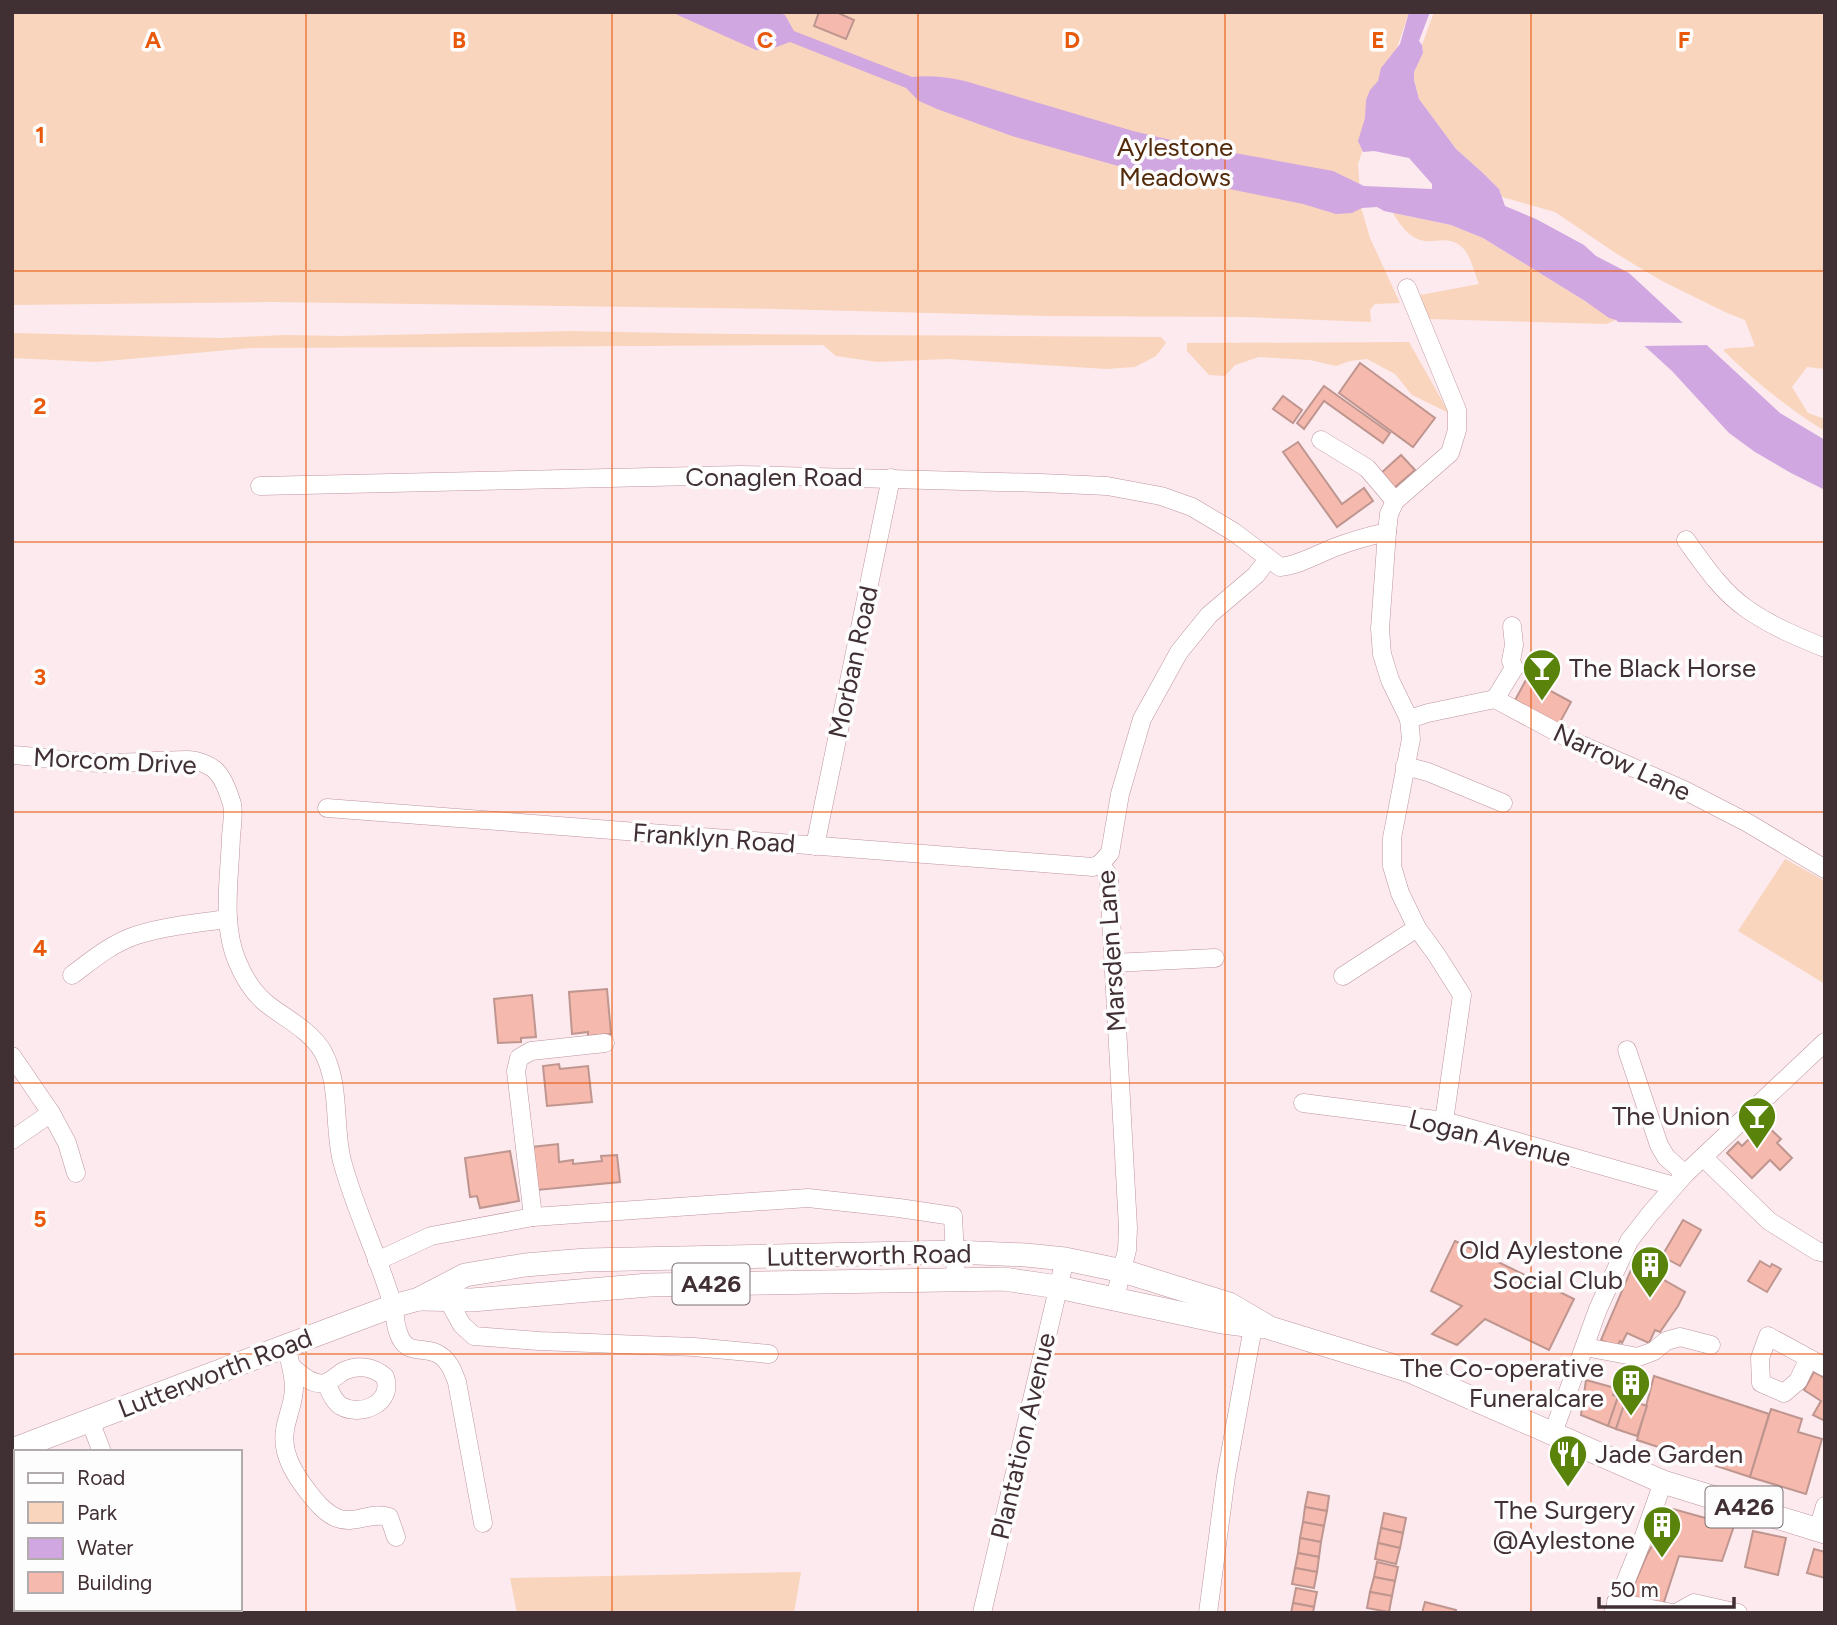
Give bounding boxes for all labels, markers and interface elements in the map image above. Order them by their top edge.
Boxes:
text: A [145,26,162,54]
text: B [452,26,466,54]
text: C [757,26,774,54]
text: D [1064,26,1080,54]
text: E [1371,26,1385,54]
text: F [1678,26,1691,54]
text: 1 [35,121,45,149]
park label: Aylestone Meadows [1117,131,1233,193]
text: 2 [33,392,47,420]
street label: Conaglen Road [685,461,863,493]
street label: Morban Road [821,583,885,741]
bar icon: The Black Horse [1521,647,1563,702]
place label: The Black Horse [1569,652,1756,684]
text: 3 [34,663,46,691]
street label: Narrow Lane [1548,716,1696,808]
street label: Morcom Drive [32,741,198,781]
street label: Franklyn Road [631,816,797,860]
street label: Marsden Lane [1089,869,1133,1033]
text: 4 [33,934,47,962]
bar icon: The Union [1736,1095,1778,1150]
place label: The Union [1612,1100,1730,1132]
street label: Logan Avenue [1406,1102,1574,1174]
text: 5 [33,1205,47,1233]
place label: Old Aylestone Social Club [1459,1234,1623,1296]
street label: Lutterworth Road [766,1237,972,1273]
building icon: Old Aylestone Social Club [1629,1244,1671,1299]
road number: A426 [672,1264,750,1304]
street label: Lutterworth Road [113,1321,317,1425]
street label: Plantation Avenue [984,1329,1062,1543]
place label: The Co-operative Funeralcare [1400,1352,1604,1414]
building icon: The Co-operative Funeralcare [1610,1362,1652,1417]
restaurant icon: Jade Garden [1547,1433,1589,1488]
place label: Jade Garden [1595,1438,1743,1470]
legend [14,1450,242,1611]
text: Road [77,1465,125,1490]
road number: A426 [1706,1486,1782,1527]
place label: The Surgery @Aylestone [1493,1494,1635,1556]
text: Park [77,1500,118,1525]
building icon: The Surgery @Aylestone [1641,1504,1683,1559]
text: Water [77,1535,133,1560]
scale bar [1599,1566,1734,1610]
text: Building [77,1570,152,1595]
text: 50 m [1610,1577,1659,1602]

